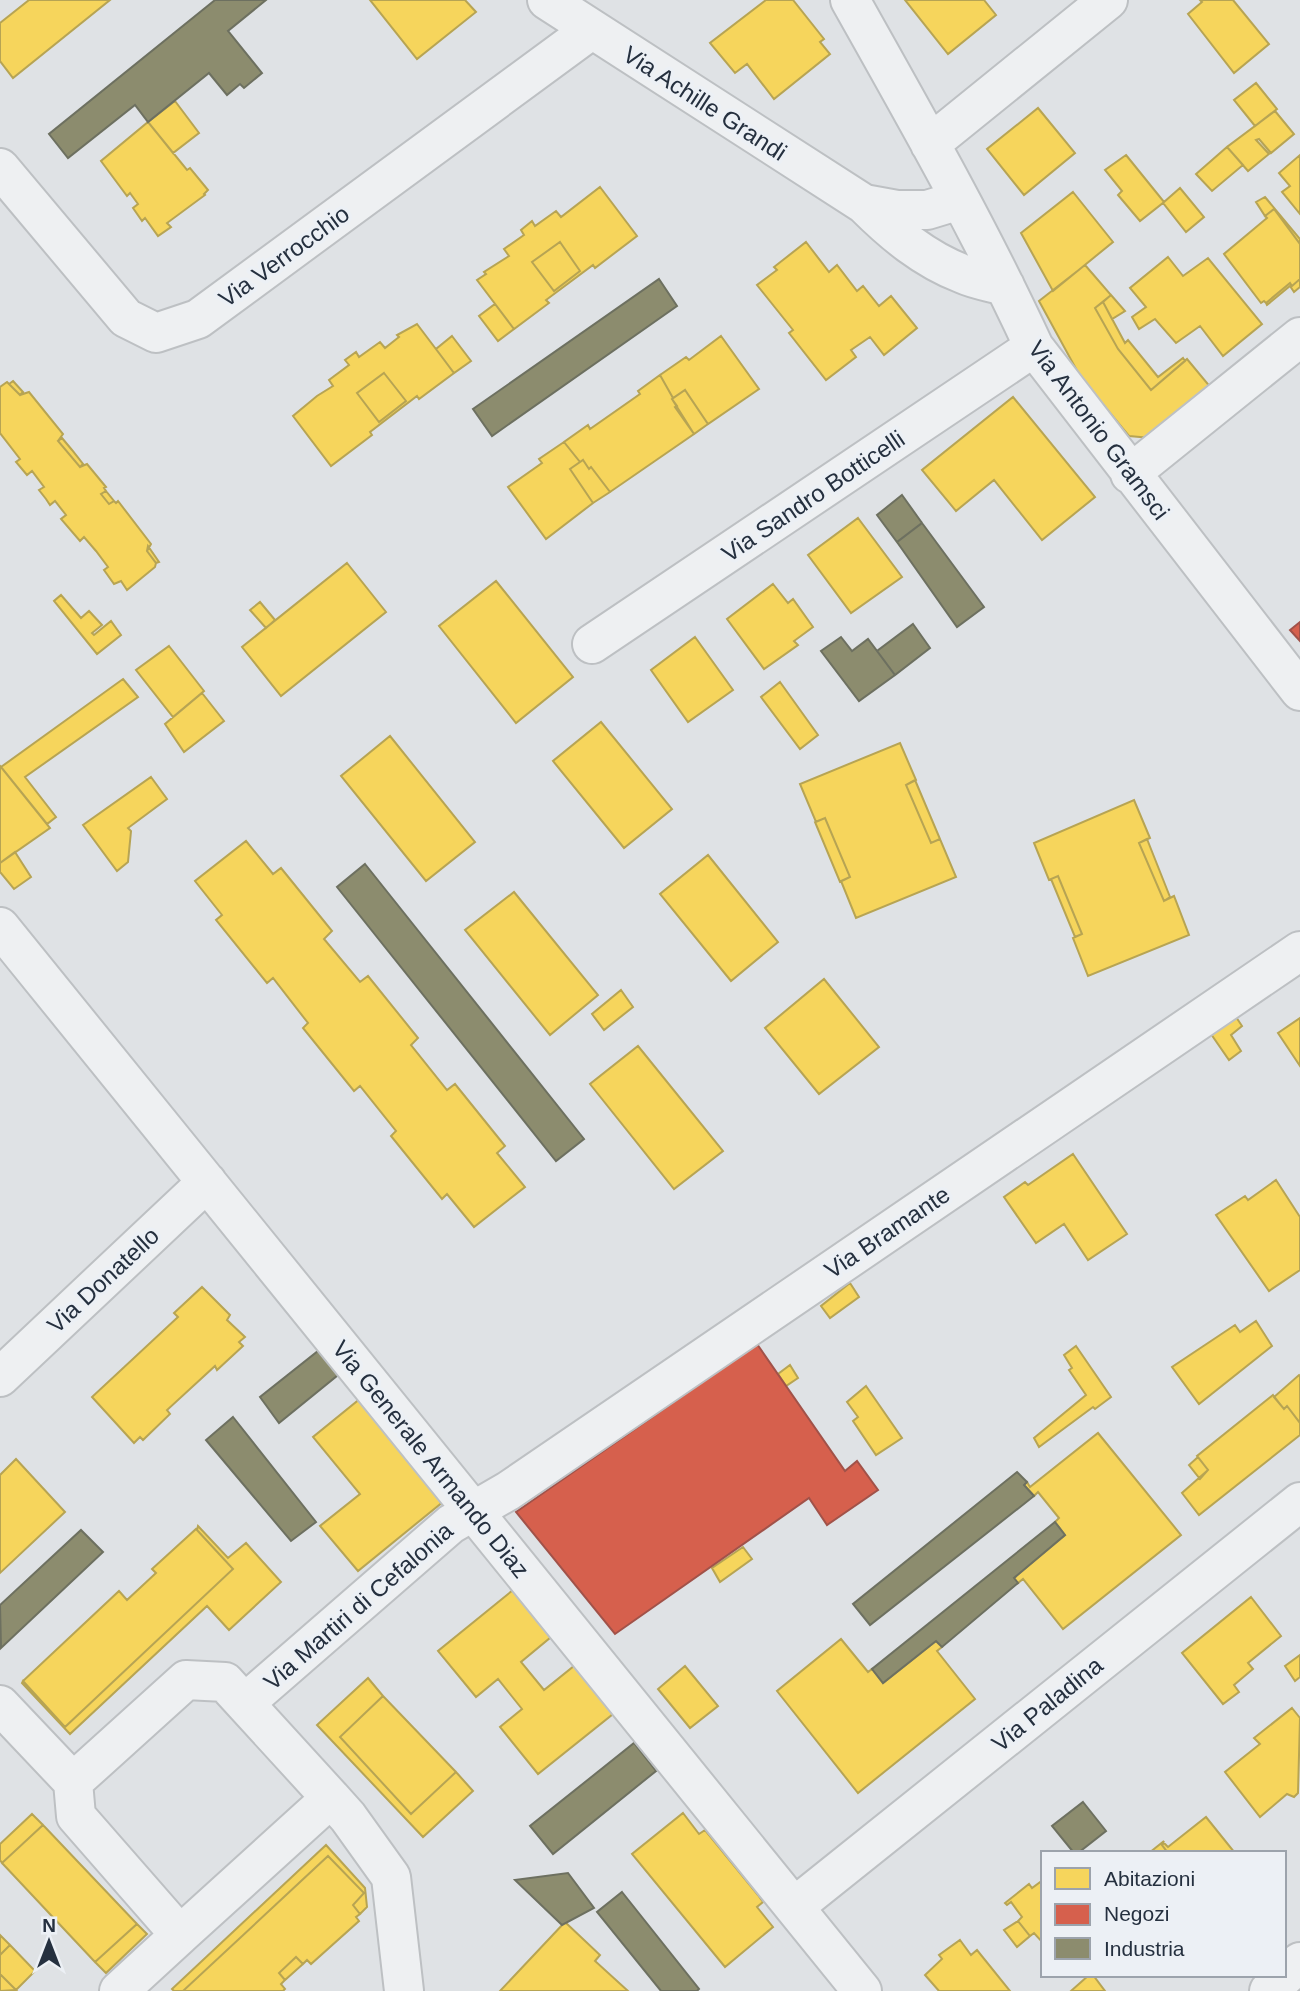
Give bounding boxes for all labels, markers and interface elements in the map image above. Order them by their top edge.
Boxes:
street label: Via Achille Grandi [618,40,792,166]
street label: Via Verrocchio [214,200,354,312]
street label: Via Antonio Gramsci [1023,335,1175,525]
street label: Via Sandro Botticelli [717,425,909,567]
street label: Via Bramante [819,1180,955,1284]
street label: Via Donatello [42,1222,164,1338]
street label: Via Generale Armando Diaz [327,1335,535,1583]
street label: Via Martiri di Cefalonia [258,1516,458,1695]
street label: Via Paladina [986,1651,1108,1757]
legend [1041,1851,1286,1977]
text: Abitazioni [1104,1867,1195,1890]
text: Negozi [1104,1902,1169,1925]
north arrow [14,1907,84,1977]
text: N [42,1915,56,1936]
text: Industria [1104,1937,1185,1960]

